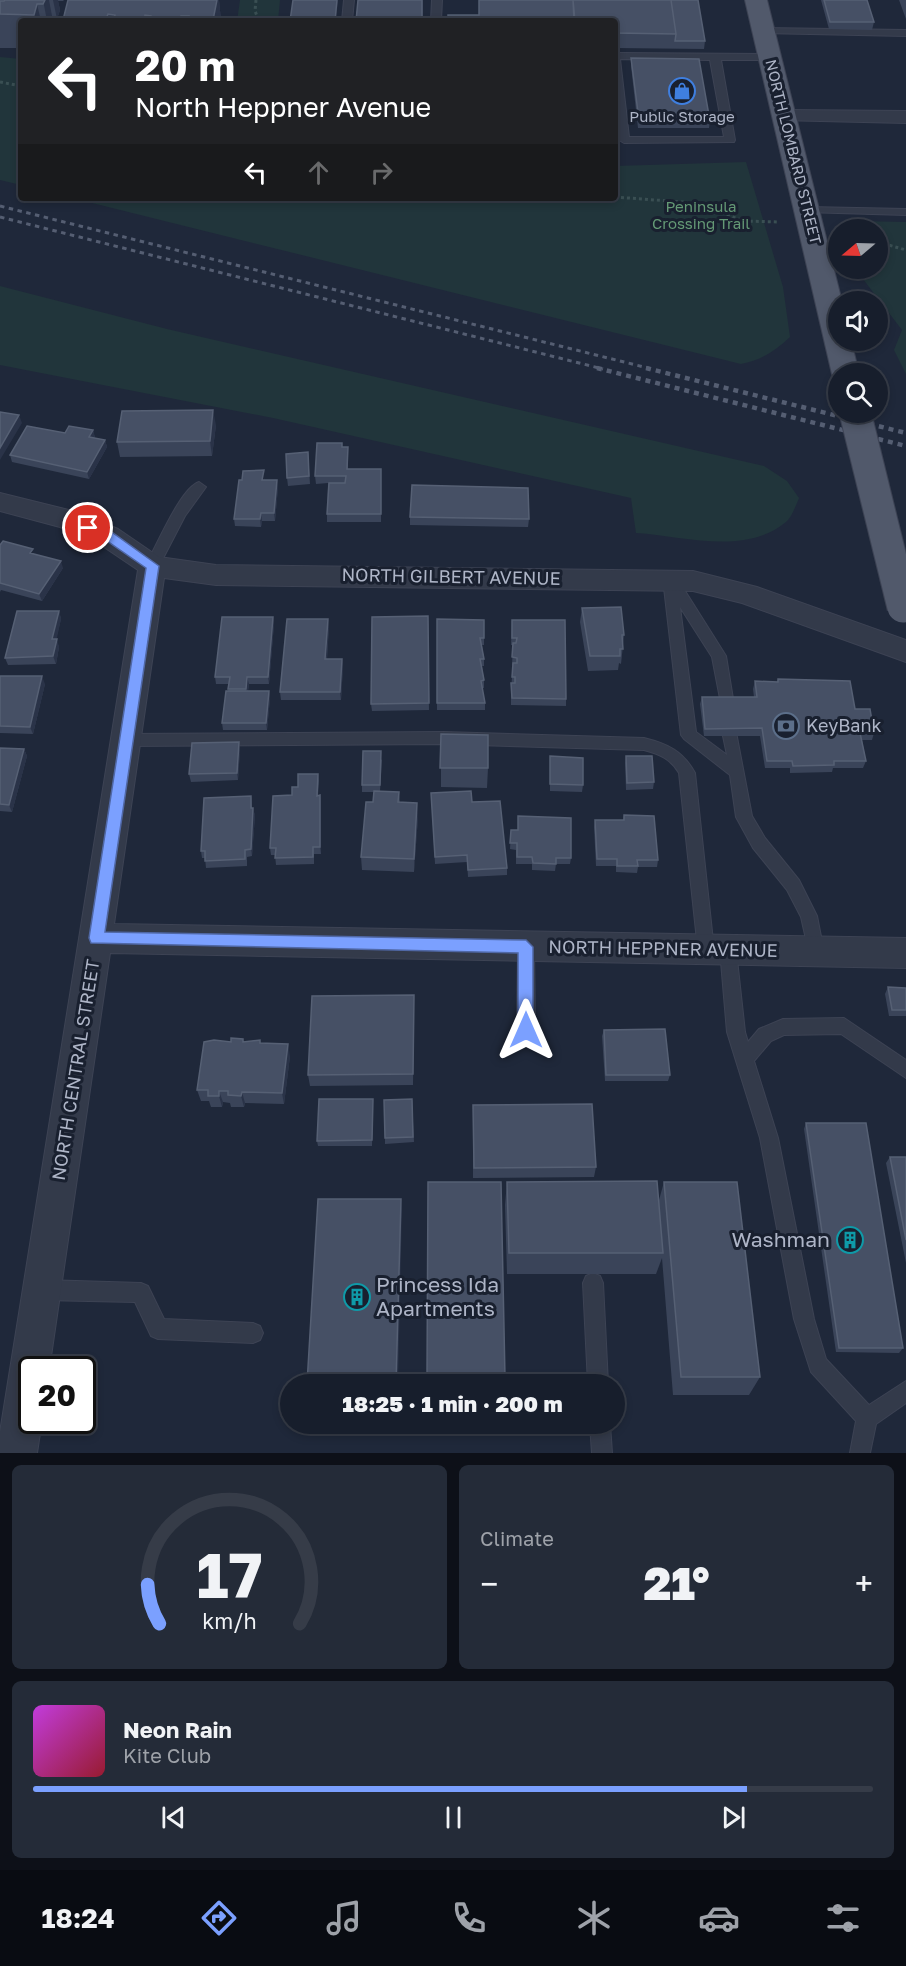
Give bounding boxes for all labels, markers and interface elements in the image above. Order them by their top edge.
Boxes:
text: 20 m [135,40,235,90]
icon: left [36,42,114,120]
street label: NORTH LOMBARD STREET [762,57,826,246]
shop icon: Public Storage [667,76,697,106]
text: North Heppner Avenue [135,91,431,123]
place label: Public Storage [629,107,735,125]
icon: left [239,156,272,189]
icon: ahead [302,156,335,189]
icon: right [365,156,398,189]
park label: Peninsula Crossing Trail [652,197,750,232]
north arrow [828,219,888,279]
map controls [828,219,888,423]
button: sound [828,291,888,351]
button: search [828,363,888,423]
pin [62,502,113,553]
icon: arrive [71,511,104,544]
street label: NORTH GILBERT AVENUE [341,563,561,589]
bank icon: KeyBank [771,711,801,741]
place label: KeyBank [806,714,882,736]
street label: NORTH HEPPNER AVENUE [548,935,778,961]
street label: NORTH CENTRAL STREET [47,958,103,1182]
position arrow [494,998,558,1062]
building icon: Washman [835,1225,865,1255]
place label: Washman [731,1226,830,1252]
place label: Princess Ida Apartments [376,1271,499,1321]
building icon: Princess Ida Apartments [342,1282,372,1312]
speed limit sign: 20 [18,1356,96,1434]
text: 18:25 · 1 min · 200 m [342,1390,563,1417]
text: Climate [480,1526,554,1550]
text: 17 [196,1537,263,1612]
text: 21° [643,1556,710,1610]
text: − [480,1564,498,1603]
text: + [855,1564,873,1603]
text: km/h [202,1608,257,1634]
text: Neon Rain [123,1716,232,1743]
text: Kite Club [123,1743,211,1767]
icon: previous [157,1801,190,1834]
icon: pause [437,1801,470,1834]
icon: next [717,1801,750,1834]
icon: directions [198,1897,240,1939]
icon: music [323,1897,365,1939]
icon: phone [448,1897,490,1939]
icon: climate [573,1897,615,1939]
icon: car [698,1897,740,1939]
icon: filters [822,1897,864,1939]
text: 18:24 [41,1902,115,1934]

